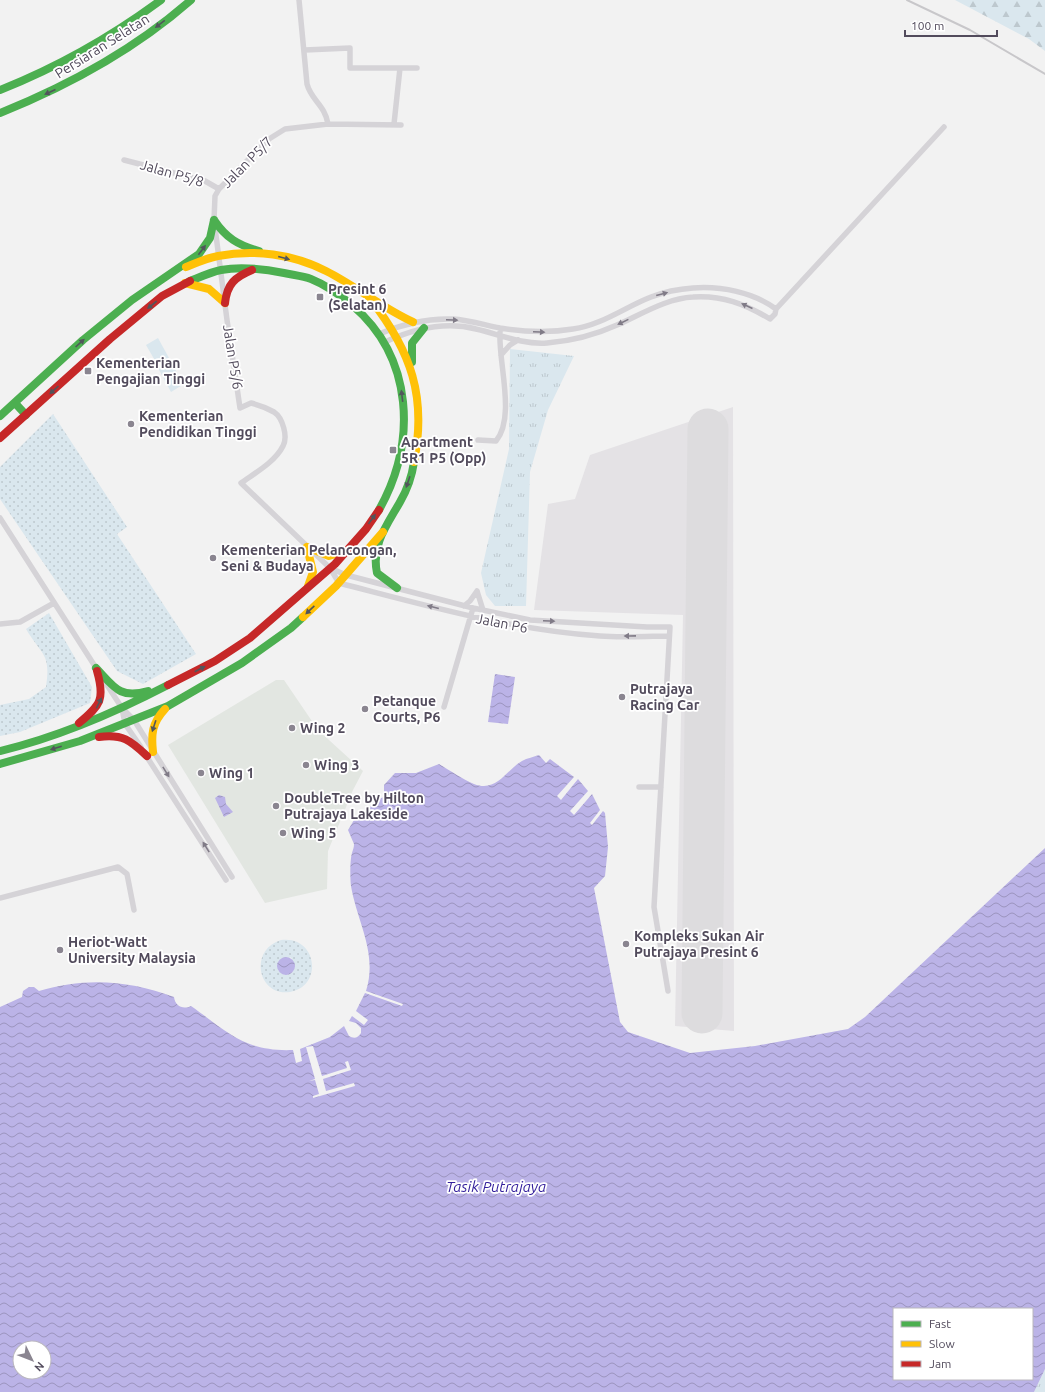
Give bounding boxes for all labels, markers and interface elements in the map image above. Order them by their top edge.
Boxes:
street label: Persiaran Selatan [52,11,152,81]
scale bar [905,12,997,38]
text: 100 m [911,19,944,32]
one-way arrow [155,20,166,29]
one-way arrow [44,89,56,96]
street label: Jalan P5/7 [218,133,276,191]
street label: Jalan P5/8 [138,156,206,190]
one-way arrow [198,244,206,255]
one-way arrow [278,255,291,261]
place label: Presint 6 (Selatan) [328,281,387,313]
one-way arrow [655,291,668,297]
marker: Presint 6 (Selatan) [315,292,325,302]
one-way arrow [146,300,157,309]
one-way arrow [741,303,752,309]
one-way arrow [446,316,458,323]
one-way arrow [617,319,629,325]
street label: Jalan P5/6 [220,323,246,391]
one-way arrow [533,329,546,335]
one-way arrow [75,338,86,347]
place label: Kementerian Pengajian Tinggi [96,355,205,387]
marker: Kementerian Pengajian Tinggi [83,366,93,376]
one-way arrow [49,385,59,395]
one-way arrow [399,390,405,402]
place label: Kementerian Pendidikan Tinggi [139,408,257,440]
marker: Kementerian Pendidikan Tinggi [126,419,136,429]
place label: Apartment 5R1 P5 (Opp) [401,434,486,466]
marker: Apartment 5R1 P5 (Opp) [388,445,398,455]
one-way arrow [405,477,411,489]
one-way arrow [368,513,376,524]
place label: Kementerian Pelancongan, Seni & Budaya [221,542,396,574]
marker: Kementerian Pelancongan, Seni & Budaya [208,553,218,563]
one-way arrow [427,604,439,610]
one-way arrow [305,605,315,615]
street label: Jalan P6 [475,610,529,636]
one-way arrow [543,618,556,624]
one-way arrow [623,633,636,639]
one-way arrow [194,666,206,672]
place label: Putrajaya Racing Car [630,681,700,713]
marker: Putrajaya Racing Car [617,692,627,702]
place label: Petanque Courts, P6 [373,693,440,725]
one-way arrow [96,697,102,708]
marker: Petanque Courts, P6 [360,704,370,714]
place label: Wing 2 [300,720,345,736]
one-way arrow [150,721,156,733]
marker: Wing 2 [287,723,297,733]
one-way arrow [49,745,61,751]
place label: Wing 3 [314,757,359,773]
marker: Wing 3 [301,760,311,770]
place label: Wing 1 [209,765,254,781]
one-way arrow [162,766,169,778]
marker: Wing 1 [196,768,206,778]
place label: DoubleTree by Hilton Putrajaya Lakeside [284,790,424,822]
marker: DoubleTree by Hilton Putrajaya Lakeside [271,801,281,811]
place label: Wing 5 [291,825,336,841]
marker: Wing 5 [278,828,288,838]
one-way arrow [202,842,210,852]
place label: Kompleks Sukan Air Putrajaya Presint 6 [634,928,765,960]
place label: Heriot-Watt University Malaysia [68,934,196,966]
marker: Kompleks Sukan Air Putrajaya Presint 6 [621,939,631,949]
marker: Heriot-Watt University Malaysia [55,945,65,955]
water label: Tasik Putrajaya [446,1178,546,1195]
legend [893,1308,1033,1380]
text: Fast [929,1317,951,1330]
text: Slow [929,1337,955,1350]
north arrow [12,1340,52,1380]
text: Jam [929,1357,951,1370]
text: N [32,1360,47,1374]

